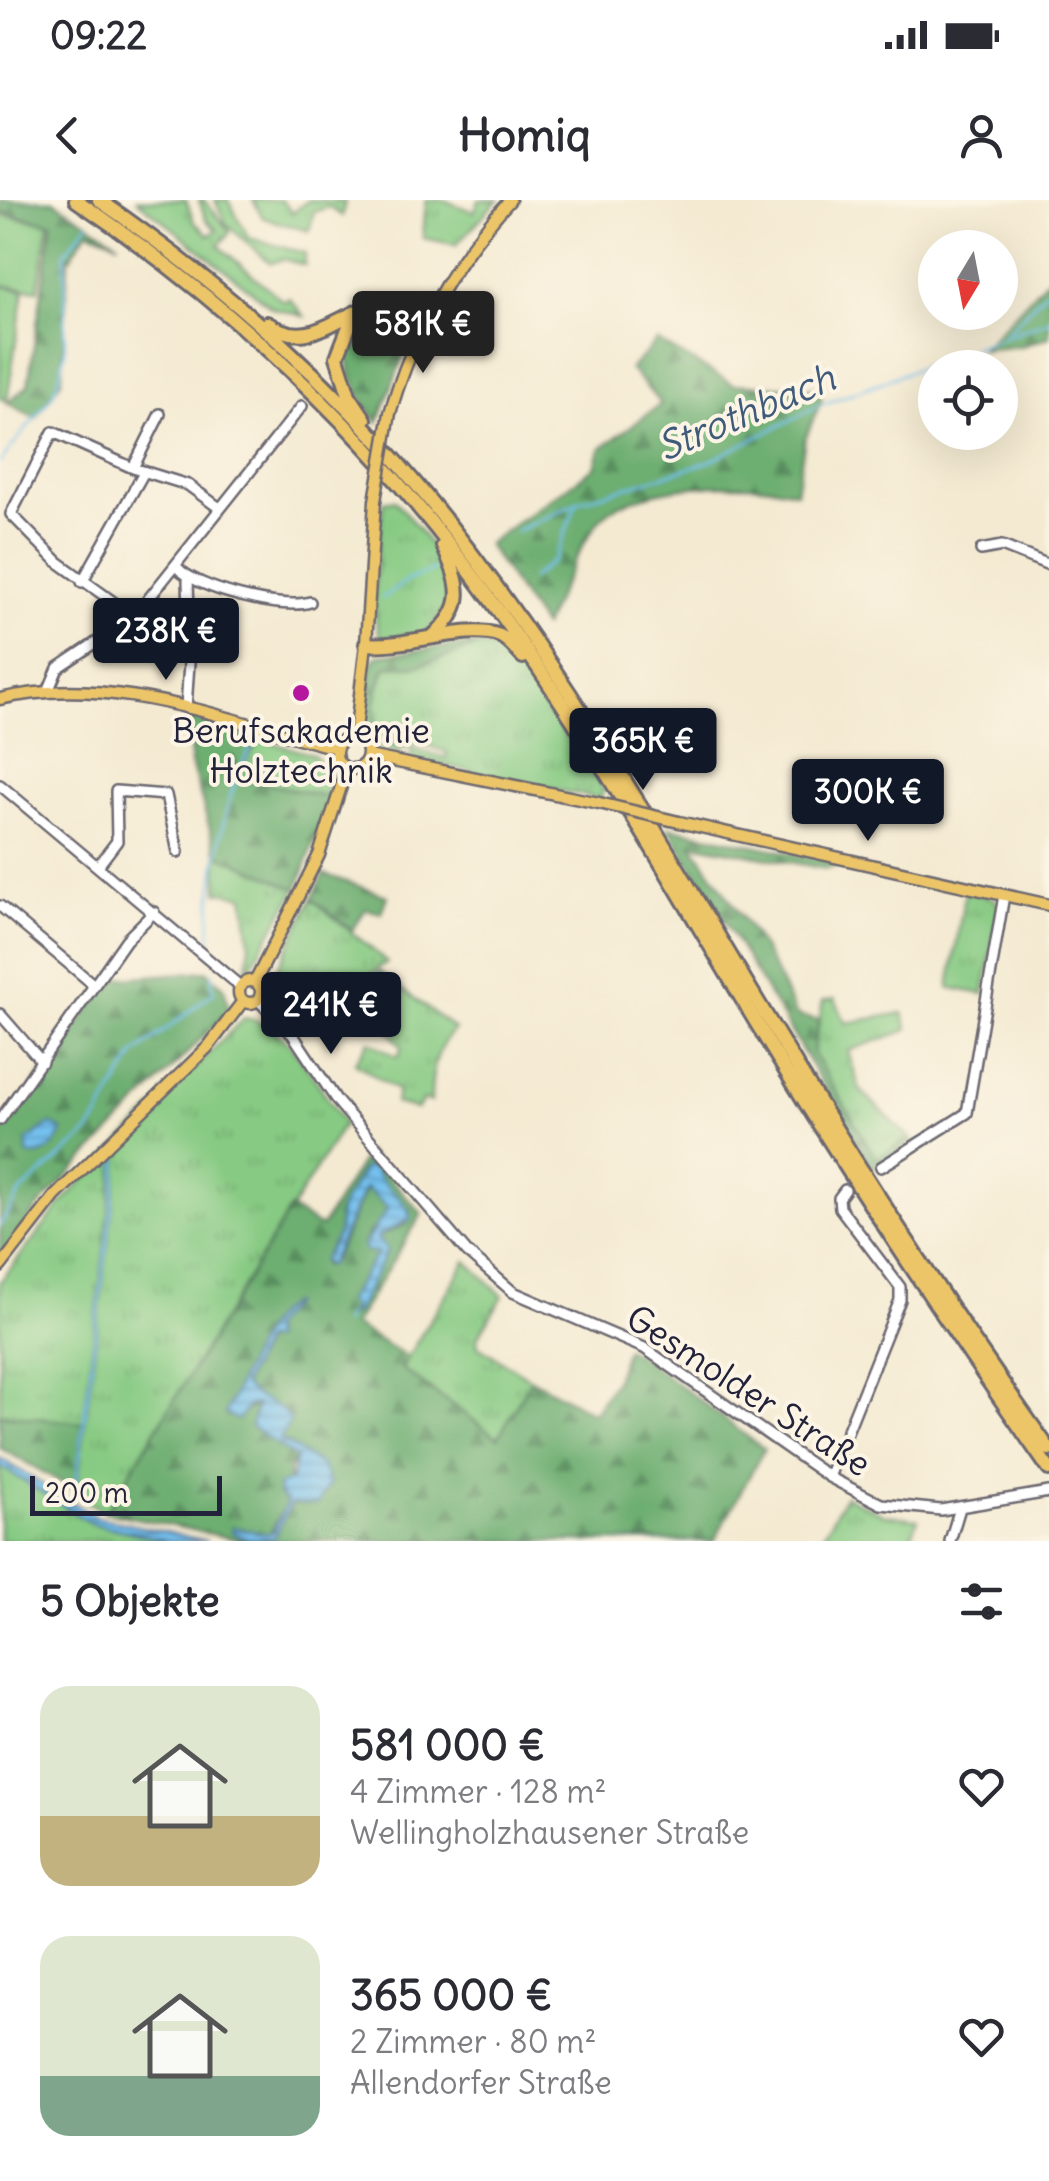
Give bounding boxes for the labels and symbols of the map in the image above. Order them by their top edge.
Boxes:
north arrow [918,230,1018,330]
pin: 581K € [342,291,504,376]
water label: Strothbach [650,353,843,470]
pin: 238K € [85,598,247,683]
marker: Berufsakademie Holztechnik [290,682,312,704]
place label: Berufsakademie Holztechnik [172,708,430,792]
pin: 365K € [562,708,724,793]
pin: 300K € [787,759,949,844]
pin: 241K € [250,972,412,1057]
street label: Gesmolder Straße [619,1295,879,1485]
scale bar [30,1471,222,1516]

